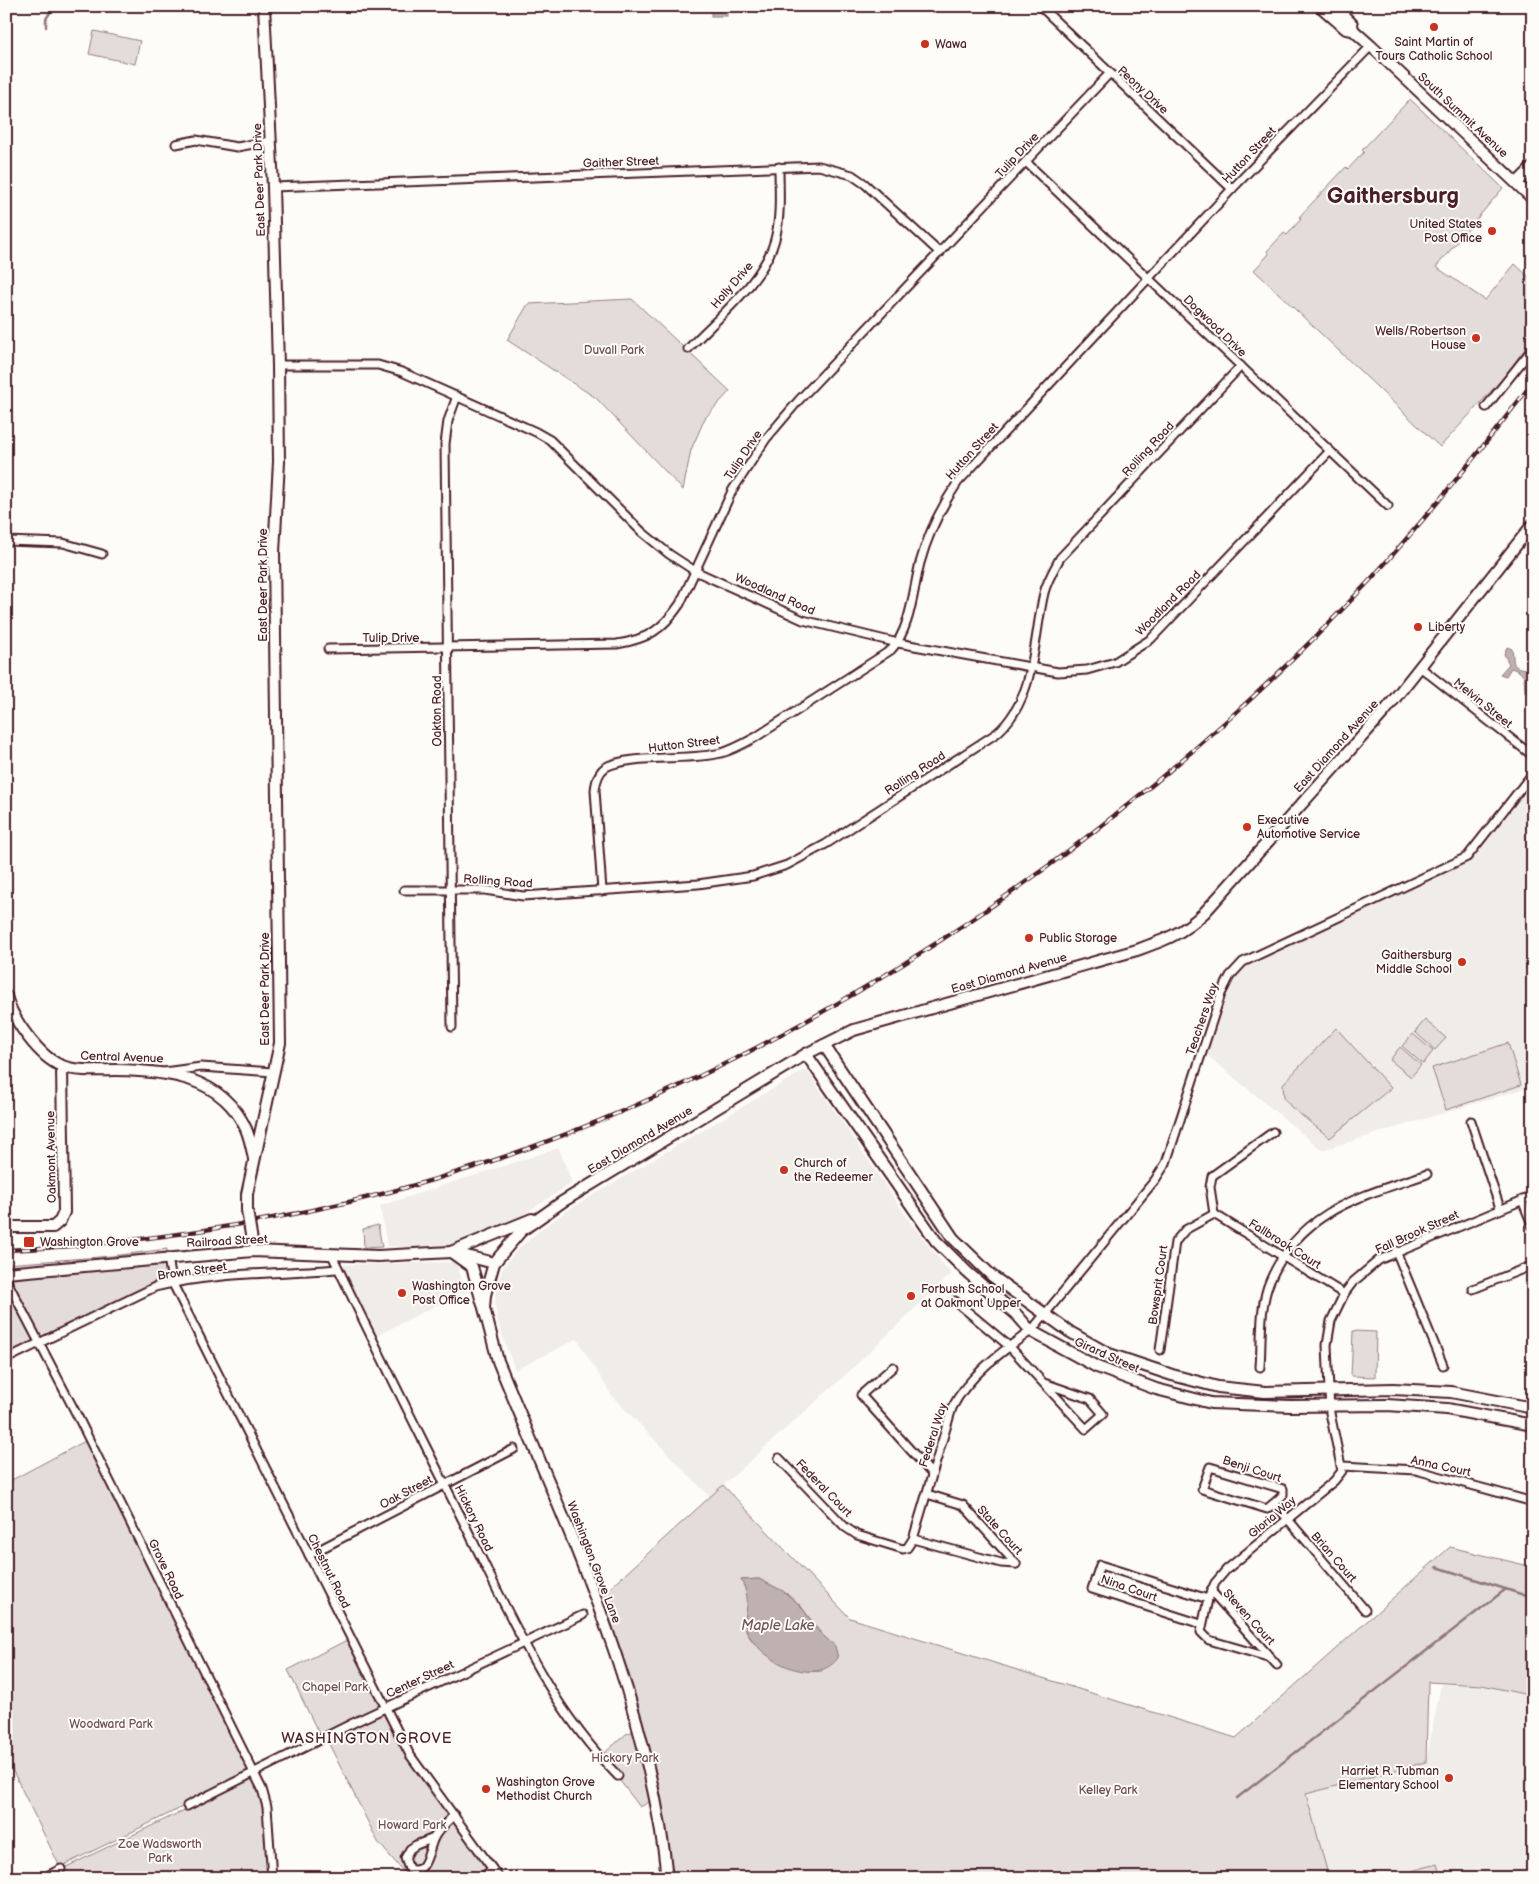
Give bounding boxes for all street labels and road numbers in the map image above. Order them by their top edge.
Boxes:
street label: Peony Drive [1114,63,1171,118]
street label: South Summit Avenue [1414,70,1511,161]
street label: East Deer Park Drive [250,123,269,237]
street label: Hutton Street [1219,124,1280,187]
street label: Tulip Drive [992,129,1042,181]
street label: Gaither Street [583,154,660,171]
street label: Holly Drive [708,259,757,312]
street label: Dogwood Drive [1180,292,1249,360]
street label: Hutton Street [943,419,1002,483]
street label: Rolling Road [1119,419,1178,480]
street label: Tulip Drive [721,427,766,483]
street label: East Deer Park Drive [256,528,271,642]
street label: Woodland Road [1133,568,1204,639]
street label: Woodland Road [732,570,817,619]
street label: Tulip Drive [363,631,419,646]
street label: Oakton Road [430,675,445,747]
street label: Melvin Street [1450,675,1515,732]
street label: East Diamond Avenue [1291,697,1382,796]
street label: Hutton Street [647,733,721,756]
street label: Rolling Road [882,748,949,799]
street label: Rolling Road [463,872,533,891]
street label: East Deer Park Drive [258,932,273,1046]
street label: East Diamond Avenue [949,950,1069,997]
street label: Teachers Way [1183,980,1222,1057]
street label: Central Avenue [80,1049,164,1066]
street label: East Diamond Avenue [585,1103,695,1178]
street label: Oakmont Avenue [43,1111,60,1203]
street label: Fall Brook Street [1373,1207,1462,1258]
street label: Fallbrook Court [1246,1216,1324,1273]
street label: Railroad Street [186,1232,268,1251]
street label: Bowsprit Court [1145,1244,1172,1326]
street label: Brown Street [156,1259,228,1284]
street label: Girard Street [1072,1334,1142,1377]
street label: Federal Way [916,1401,951,1469]
street label: Benji Court [1220,1453,1283,1486]
street label: Anna Court [1410,1453,1473,1480]
street label: Federal Court [792,1456,855,1521]
street label: Oak Street [377,1472,435,1513]
street label: Hickory Road [451,1482,496,1554]
street label: Gloria Way [1245,1493,1300,1542]
street label: Washington Grove Lane [563,1499,624,1625]
street label: State Court [974,1503,1026,1558]
street label: Brian Court [1308,1529,1360,1586]
street label: Chestnut Road [304,1531,353,1611]
street label: Grove Road [145,1537,187,1602]
street label: Nina Court [1099,1572,1159,1605]
street label: Steven Court [1219,1586,1278,1649]
street label: Center Street [384,1657,457,1702]

